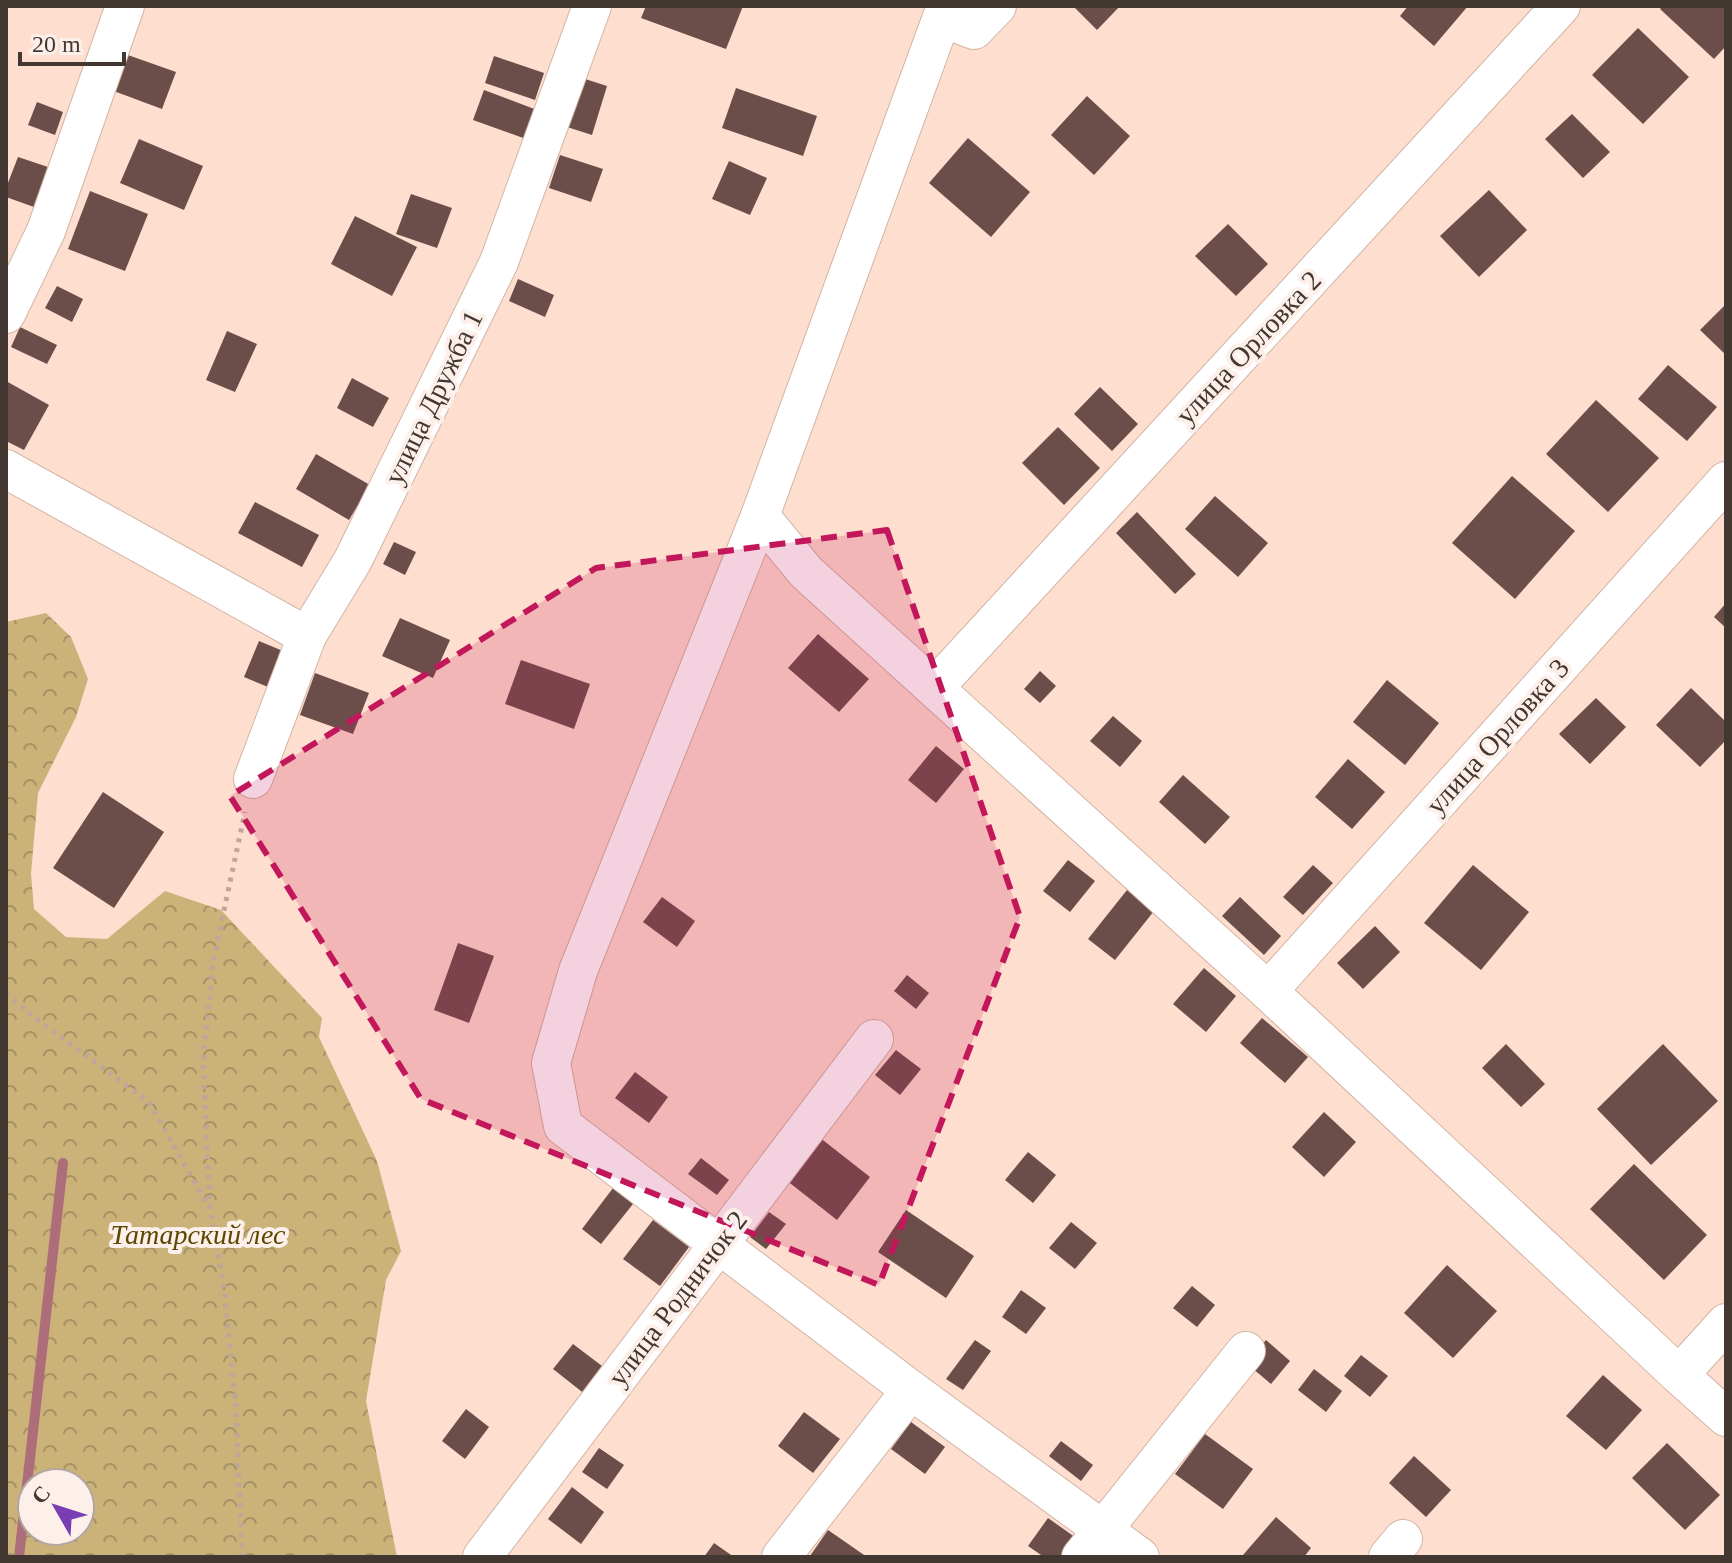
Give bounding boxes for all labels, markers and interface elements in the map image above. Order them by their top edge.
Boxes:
scale bar [20,16,124,66]
text: 20 m [32,31,81,57]
street label: улица Орловка 2 [1170,264,1327,430]
street label: улица Дружба 1 [378,305,489,489]
street label: улица Орловка 3 [1420,652,1575,820]
street label: улица Родничок 2 [601,1205,753,1392]
park label: Татарский лес [110,1219,286,1250]
north arrow [16,1467,96,1547]
text: С [26,1481,56,1509]

